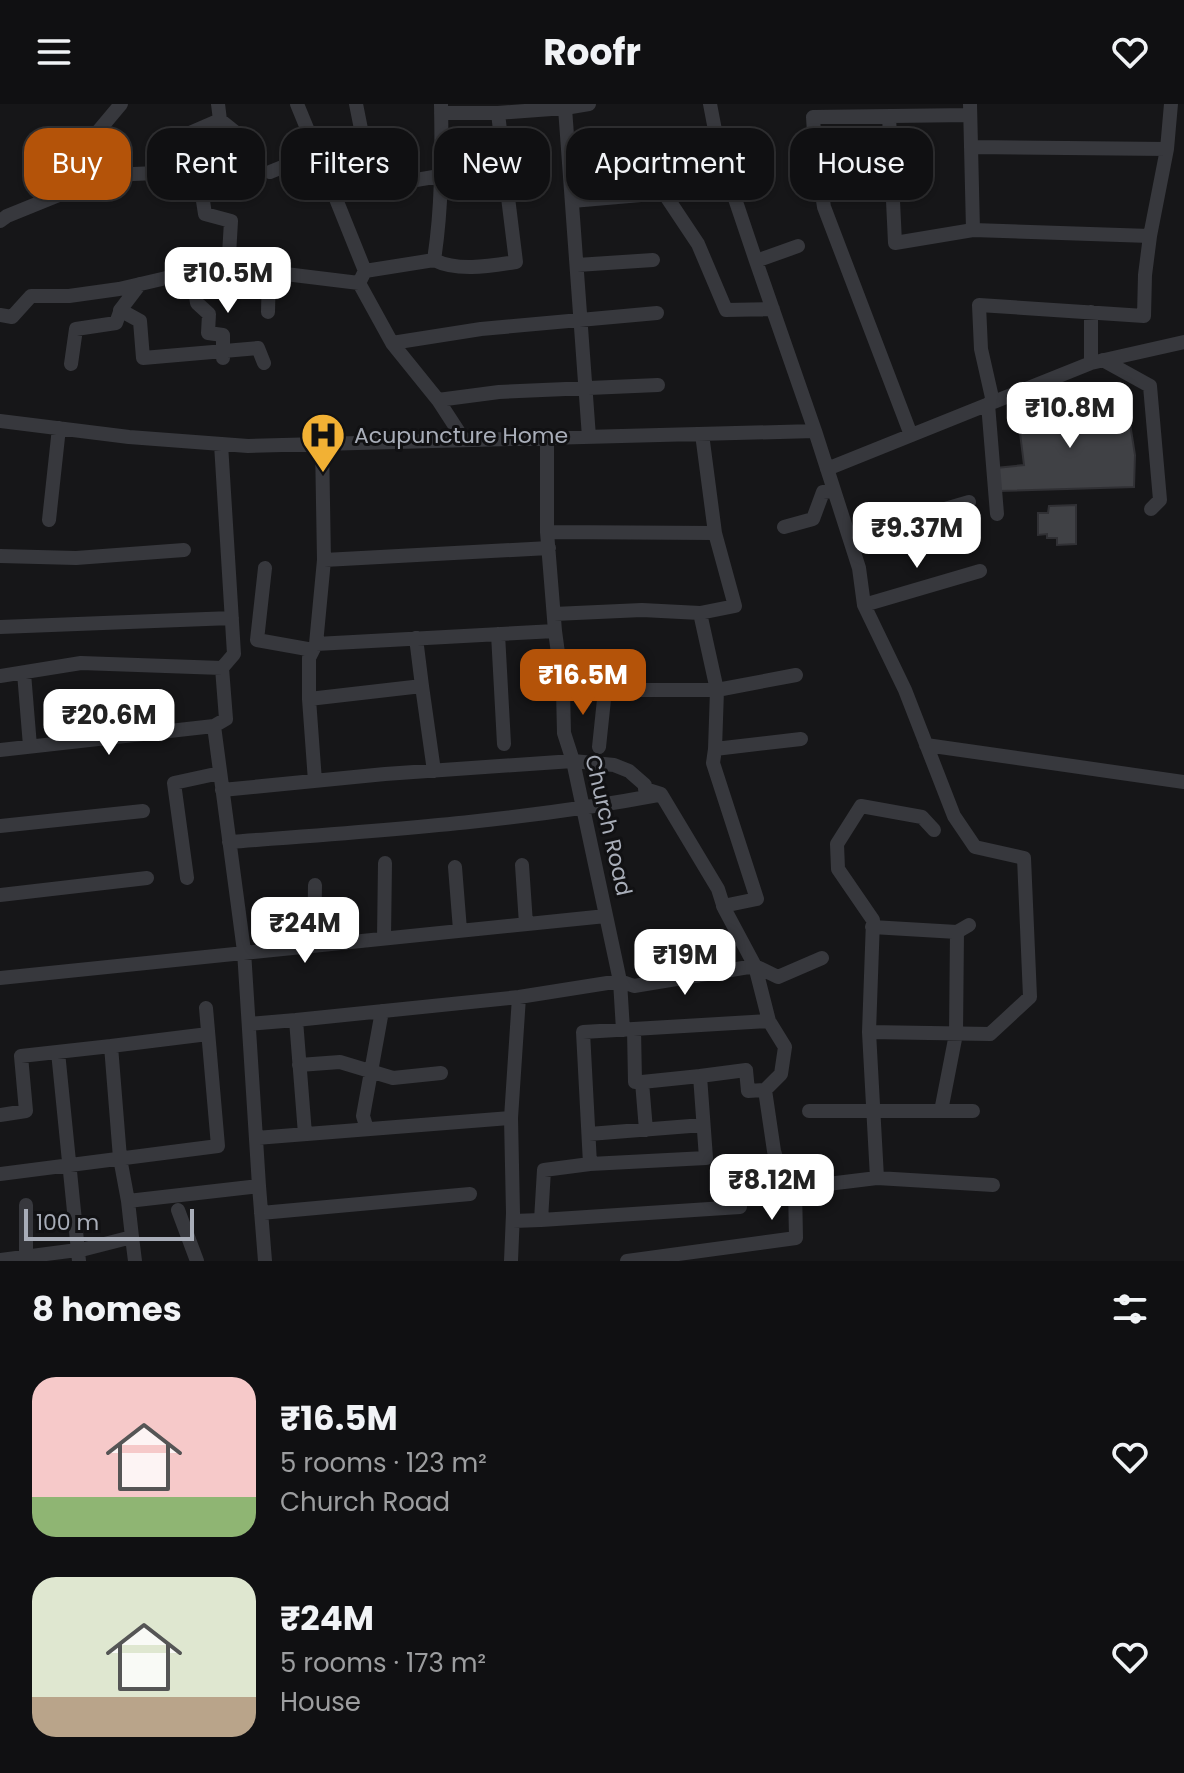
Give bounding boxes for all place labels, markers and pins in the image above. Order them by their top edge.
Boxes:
pin: ₹10.5M [163,247,293,315]
pin: ₹10.8M [1005,382,1135,450]
hospital icon: Acupuncture Home [299,411,347,474]
place label: Acupuncture Home [354,420,568,451]
pin: ₹9.37M [852,502,982,570]
pin: ₹16.5M [518,649,648,717]
pin: ₹20.6M [44,689,174,757]
pin: ₹24M [258,897,352,965]
pin: ₹19M [638,929,732,997]
pin: ₹8.12M [707,1154,837,1222]

